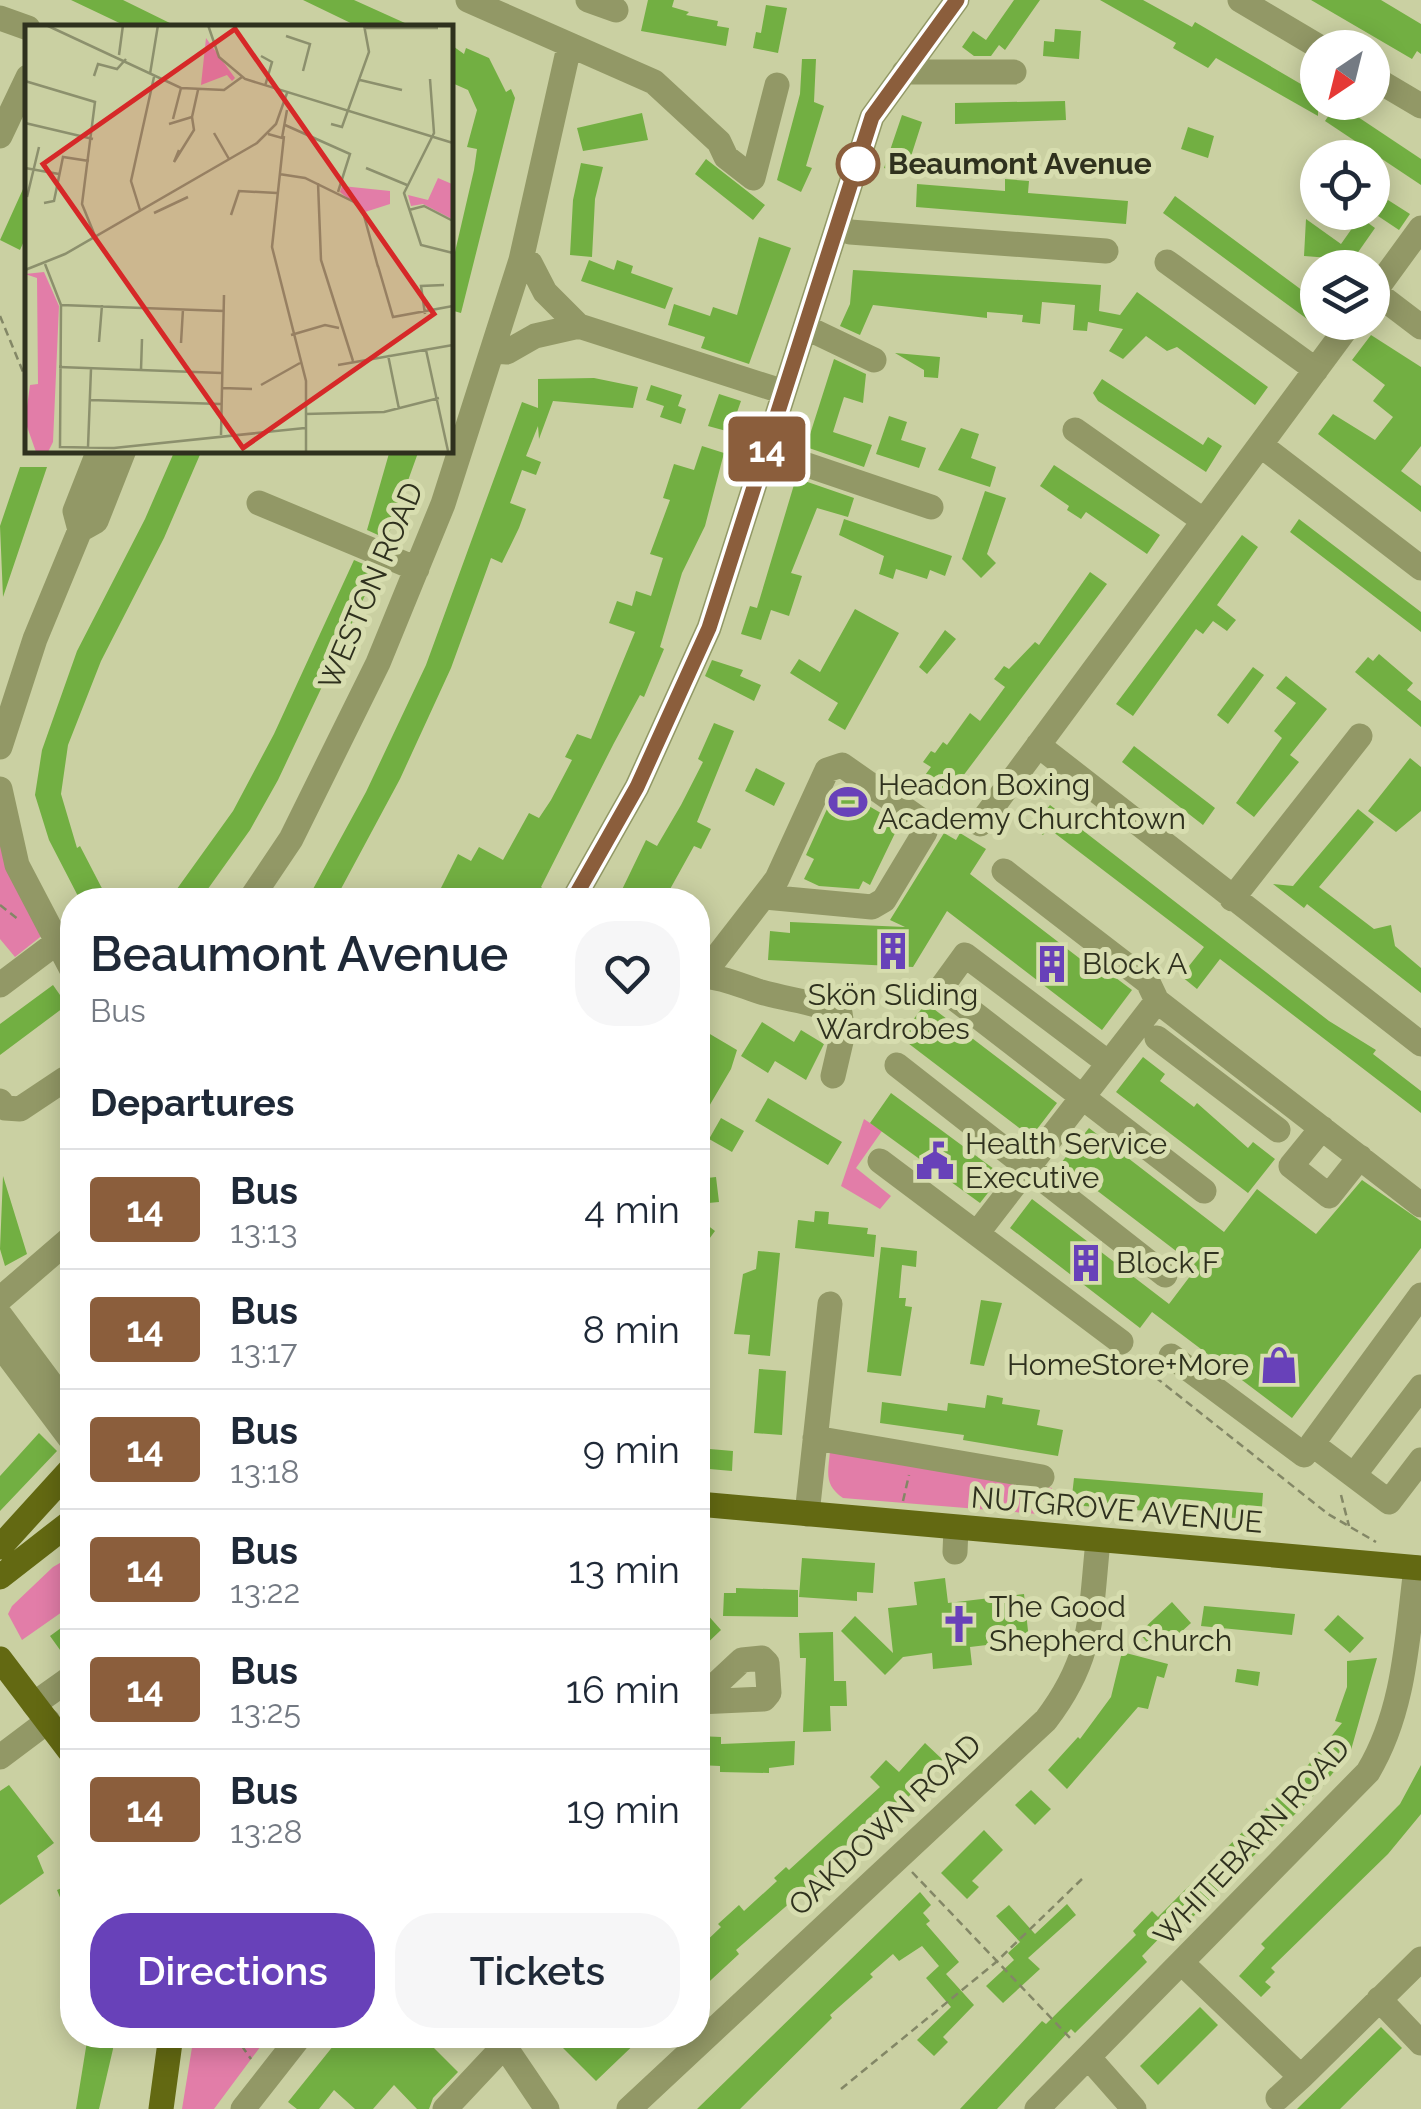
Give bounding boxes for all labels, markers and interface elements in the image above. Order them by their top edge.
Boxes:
inset map [25,25,452,452]
north arrow [1300,30,1390,120]
map controls [1300,30,1390,340]
button: locate [1300,140,1390,230]
marker: Beaumont Avenue [837,143,879,185]
place label: Beaumont Avenue [888,146,1152,181]
button: layers [1300,250,1390,340]
line badge: 14 [722,416,812,482]
text: 14 [748,429,786,470]
street label: WESTON ROAD [311,477,430,695]
place label: Headon Boxing Academy Churchtown [878,767,1186,836]
sports icon: Headon Boxing Academy Churchtown [827,781,869,823]
button: heart [575,921,680,1026]
text: Beaumont Avenue [90,926,508,982]
building icon: Skön Sliding Wardrobes [872,930,914,972]
building icon: Block A [1031,943,1073,985]
place label: Block A [1082,946,1187,981]
place label: Skön Sliding Wardrobes [808,977,978,1046]
text: Bus [90,992,146,1029]
text: Departures [90,1080,295,1125]
place label: Health Service Executive [965,1126,1167,1195]
public building icon: Health Service Executive [914,1140,956,1182]
text: Bus [230,1168,298,1213]
text: 4 min [584,1187,680,1232]
text: 14 [126,1189,164,1230]
text: 13:13 [230,1213,298,1250]
building icon: Block F [1065,1242,1107,1284]
place label: Block F [1116,1245,1220,1280]
text: Bus [230,1288,298,1333]
text: 8 min [582,1307,680,1352]
text: 14 [126,1309,164,1350]
text: 13:17 [230,1333,297,1370]
shop icon: HomeStore+More [1258,1344,1300,1386]
place label: HomeStore+More [1007,1347,1249,1382]
text: Bus [230,1408,298,1453]
text: 9 min [583,1427,680,1472]
text: 14 [126,1429,164,1470]
text: 13:18 [230,1453,299,1490]
street label: NUTGROVE AVENUE [970,1479,1264,1540]
text: Bus [230,1528,298,1573]
text: 13 min [568,1547,680,1592]
text: 14 [126,1549,164,1590]
text: 13:22 [230,1573,300,1610]
place label: The Good Shepherd Church [989,1589,1232,1658]
church icon: The Good Shepherd Church [938,1603,980,1645]
text: Bus [230,1648,298,1693]
text: 16 min [566,1667,680,1712]
text: 14 [126,1669,164,1710]
text: 13:25 [230,1693,301,1730]
street label: OAKDOWN ROAD [781,1727,988,1923]
street label: WHITEBARN ROAD [1146,1731,1357,1953]
text: Bus [230,1768,298,1813]
text: 19 min [566,1787,680,1832]
text: 14 [126,1789,164,1830]
text: 13:28 [230,1813,302,1850]
button: Directions [90,1913,375,2028]
button: Tickets [395,1913,680,2028]

